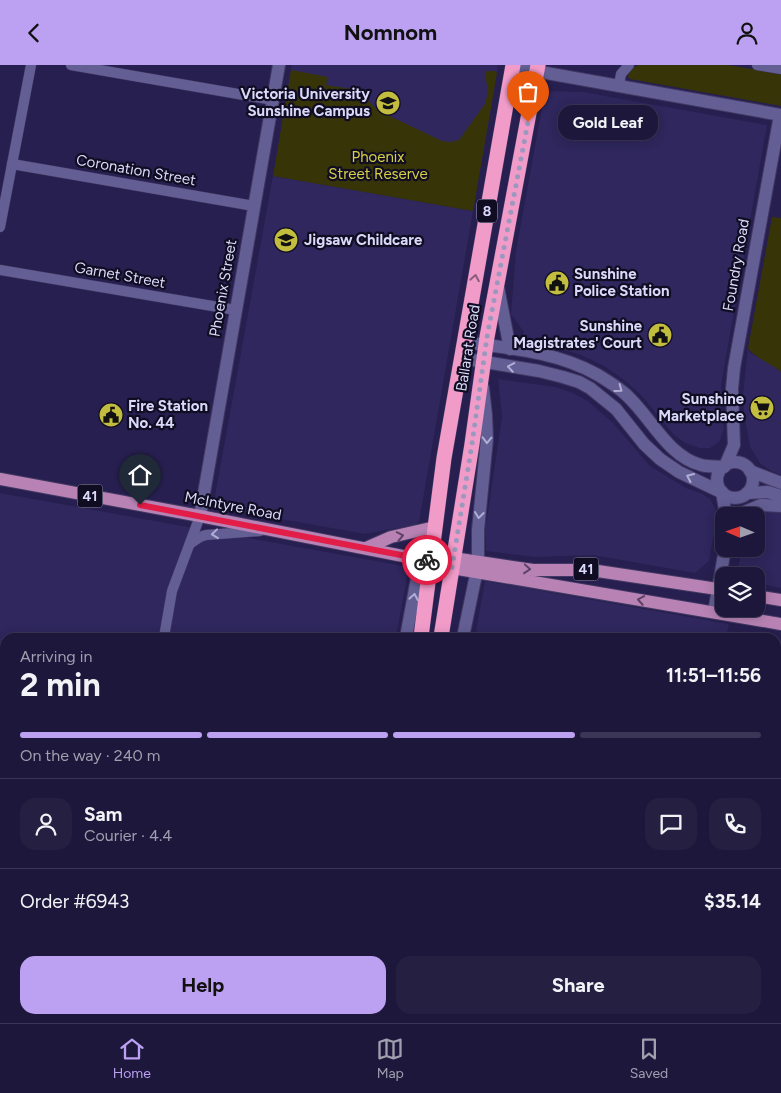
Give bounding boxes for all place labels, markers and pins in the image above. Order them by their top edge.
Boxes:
pin [507,71,549,122]
place label: Victoria University Sunshine Campus [241,85,370,120]
school or university icon: Victoria University Sunshine Campus [375,90,401,116]
callout: Gold Leaf [558,105,658,139]
school or university icon: Jigsaw Childcare [273,227,299,253]
place label: Jigsaw Childcare [304,231,423,249]
place label: Sunshine Police Station [574,265,670,300]
public building icon: Sunshine Police Station [544,270,570,296]
place label: Sunshine Magistrates' Court [513,317,643,352]
public building icon: Sunshine Magistrates' Court [647,322,673,348]
place label: Sunshine Marketplace [658,390,745,425]
supermarket icon: Sunshine Marketplace [749,395,775,421]
place label: Fire Station No. 44 [128,397,208,432]
public building icon: Fire Station No. 44 [98,402,124,428]
pin [119,454,161,505]

